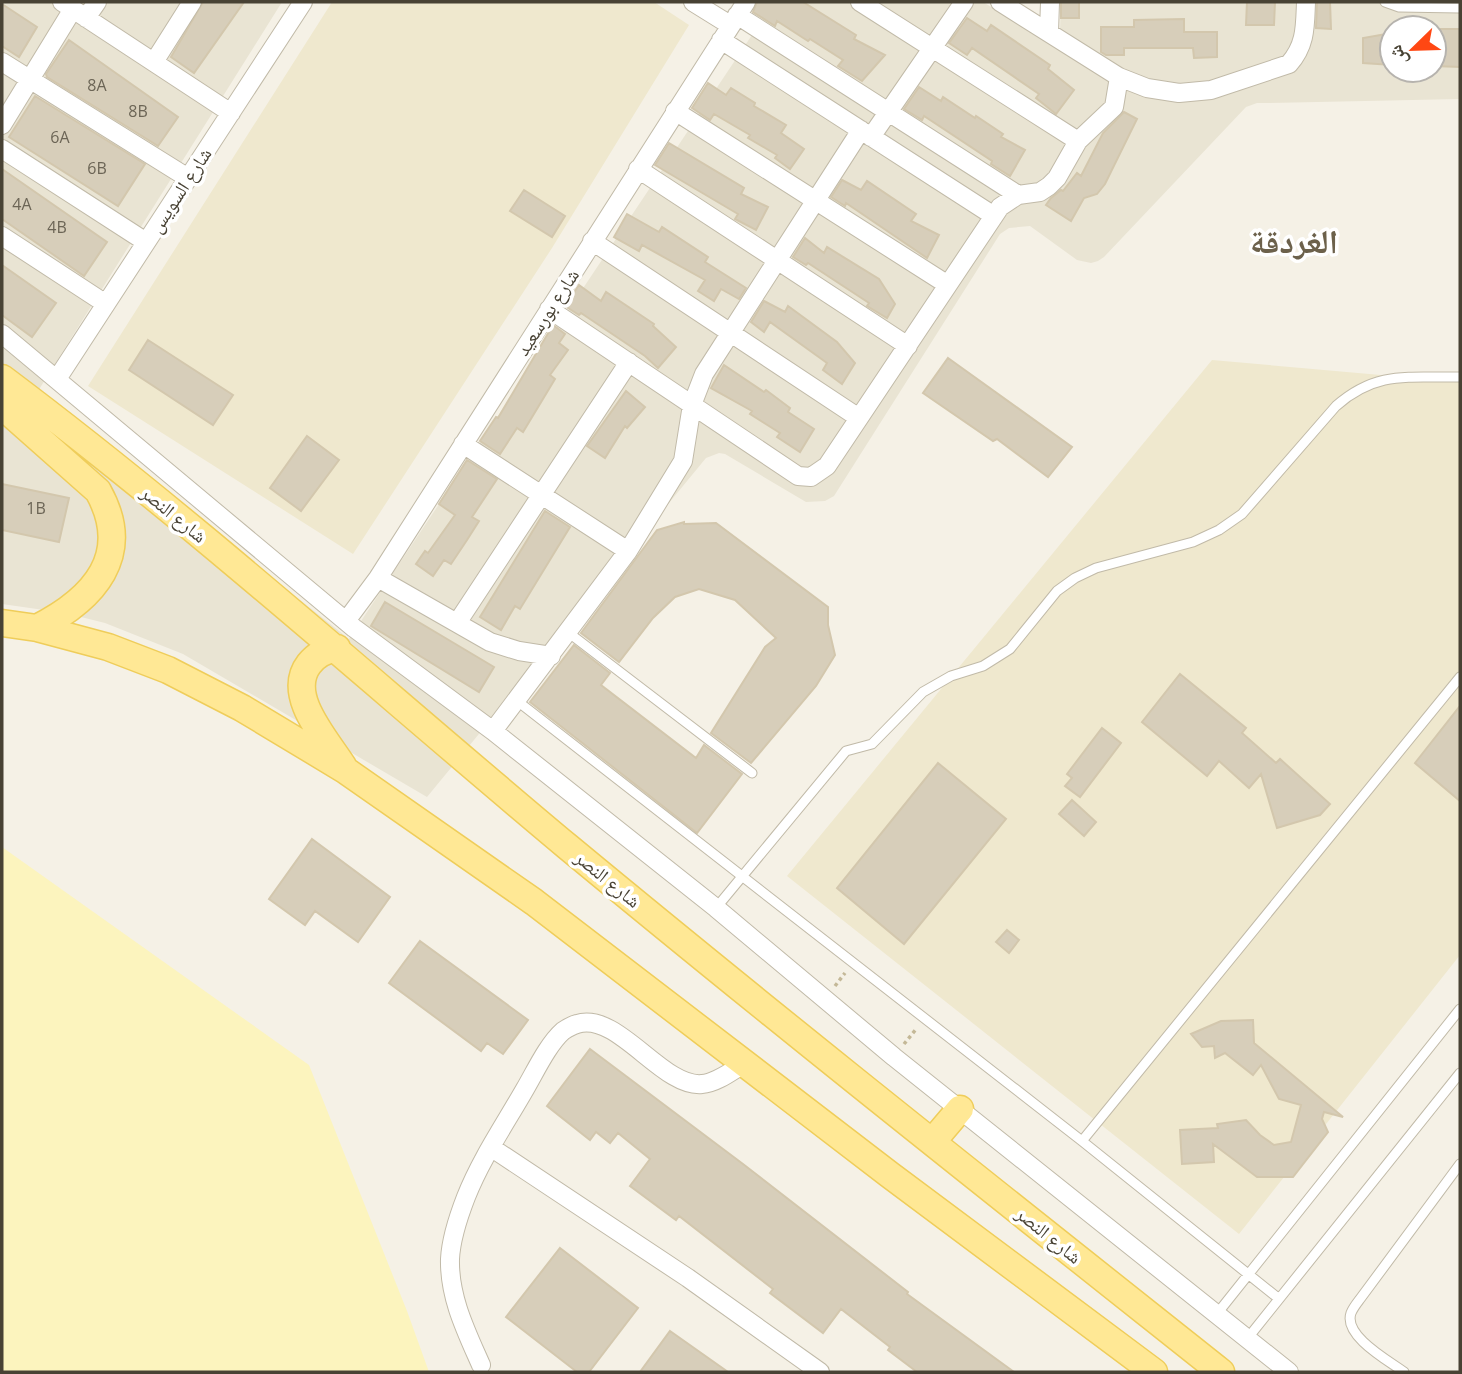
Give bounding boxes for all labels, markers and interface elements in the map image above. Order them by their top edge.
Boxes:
north arrow [1378,14,1448,84]
text: ش [1381,41,1413,70]
house number: 8A [87,74,108,96]
house number: 8B [128,100,148,122]
house number: 6A [50,126,71,148]
street label: شارع السويس [143,142,217,238]
house number: 6B [87,157,107,179]
house number: 4A [12,193,33,215]
house number: 4B [47,216,67,238]
district label: الغردقة [1250,218,1338,263]
street label: شارع بورسعيد [509,264,585,360]
street label: شارع النصر [135,479,212,549]
house number: 1B [26,497,46,519]
street label: شارع النصر [569,844,646,914]
street label: شارع النصر [1010,1200,1087,1270]

